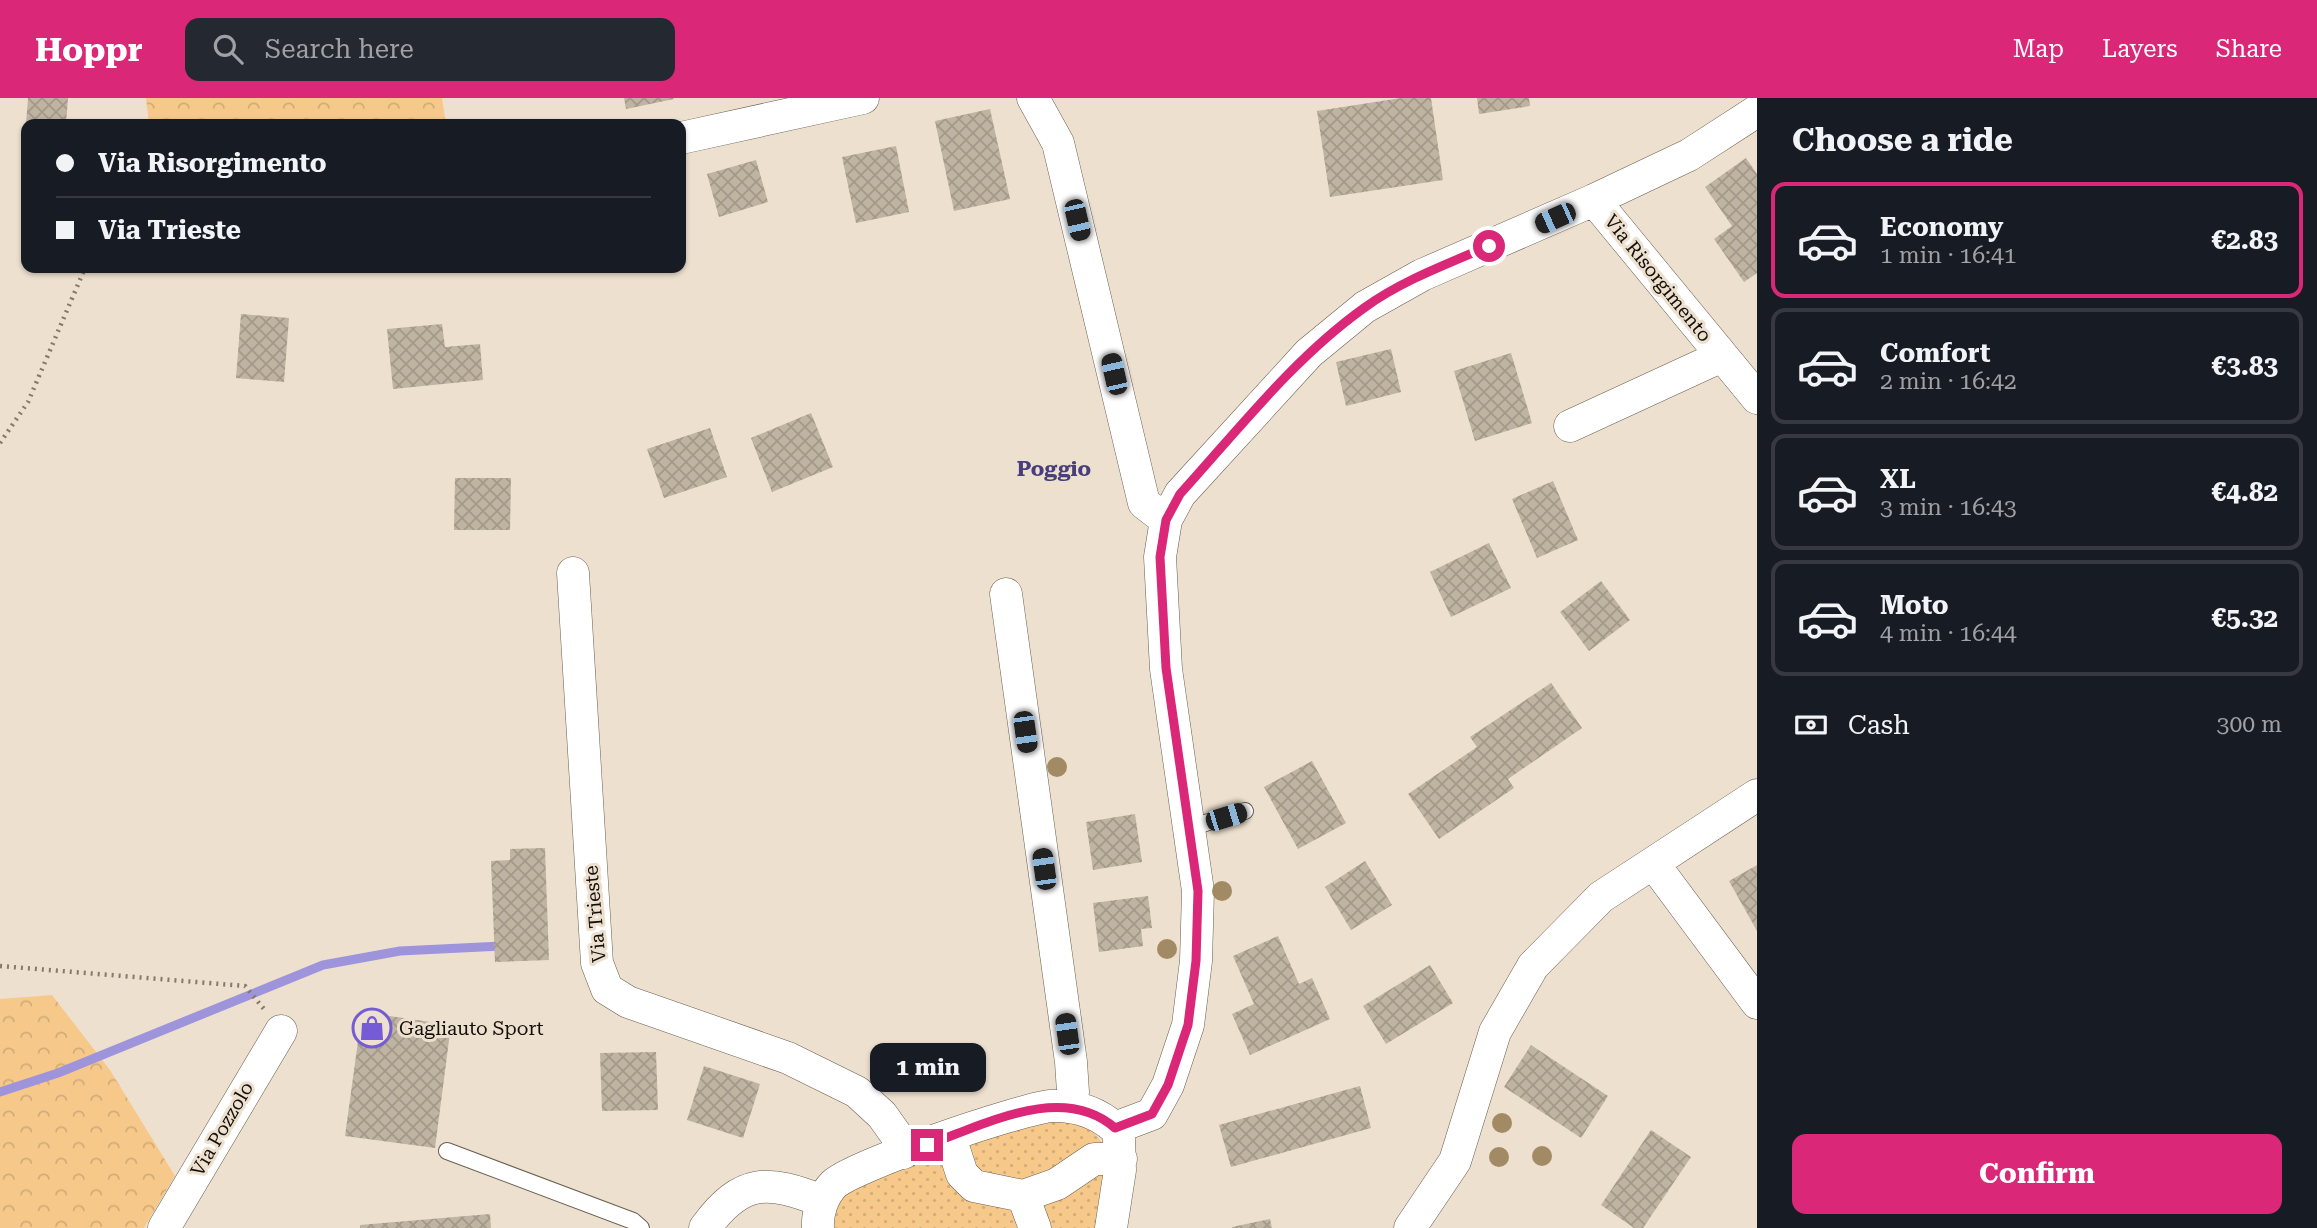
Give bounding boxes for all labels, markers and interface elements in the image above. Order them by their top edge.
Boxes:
search box [185,18,675,81]
text: Hoppr [35,30,143,69]
icon: search [209,30,247,68]
text: Search here [265,34,414,64]
text: Map [2013,35,2064,63]
text: Layers [2102,35,2178,63]
text: Share [2216,35,2282,63]
text: Choose a ride [1792,121,2013,159]
text: Via Risorgimento [98,148,327,178]
car [1063,197,1092,243]
car [1532,200,1579,236]
icon: car [1796,209,1859,272]
street label: Via Risorgimento [1600,210,1716,346]
text: Economy [1880,212,2003,242]
text: Via Trieste [98,215,241,245]
text: €2.83 [2212,225,2278,255]
route start [1473,230,1505,262]
text: 1 min · 16:41 [1880,242,2017,269]
icon: car [1796,335,1859,398]
text: Comfort [1880,338,1990,368]
car [1100,351,1129,397]
text: €3.83 [2212,351,2278,381]
text: 2 min · 16:42 [1880,368,2017,395]
district label: Poggio [1017,457,1091,481]
icon: car [1796,461,1859,524]
text: XL [1880,464,1916,494]
text: €4.82 [2212,477,2278,507]
text: 3 min · 16:43 [1880,494,2017,521]
icon: car [1796,587,1859,650]
text: Moto [1880,590,1949,620]
text: €5.32 [2212,603,2278,633]
text: 4 min · 16:44 [1880,620,2017,647]
icon: cash [1792,706,1830,744]
car [1012,710,1039,754]
text: Cash [1848,710,1910,740]
text: 300 m [2217,711,2282,738]
car [1203,801,1250,833]
car [1031,847,1058,891]
street label: Via Trieste [579,864,611,964]
shop icon: Gagliauto Sport [351,1007,393,1049]
car [1054,1012,1081,1056]
place label: Gagliauto Sport [399,1017,544,1040]
callout: 1 min [869,1044,985,1093]
text: 1 min [896,1054,960,1081]
street label: Via Pozzolo [186,1078,258,1180]
route end [911,1129,943,1161]
button: Confirm [1792,1134,2282,1214]

